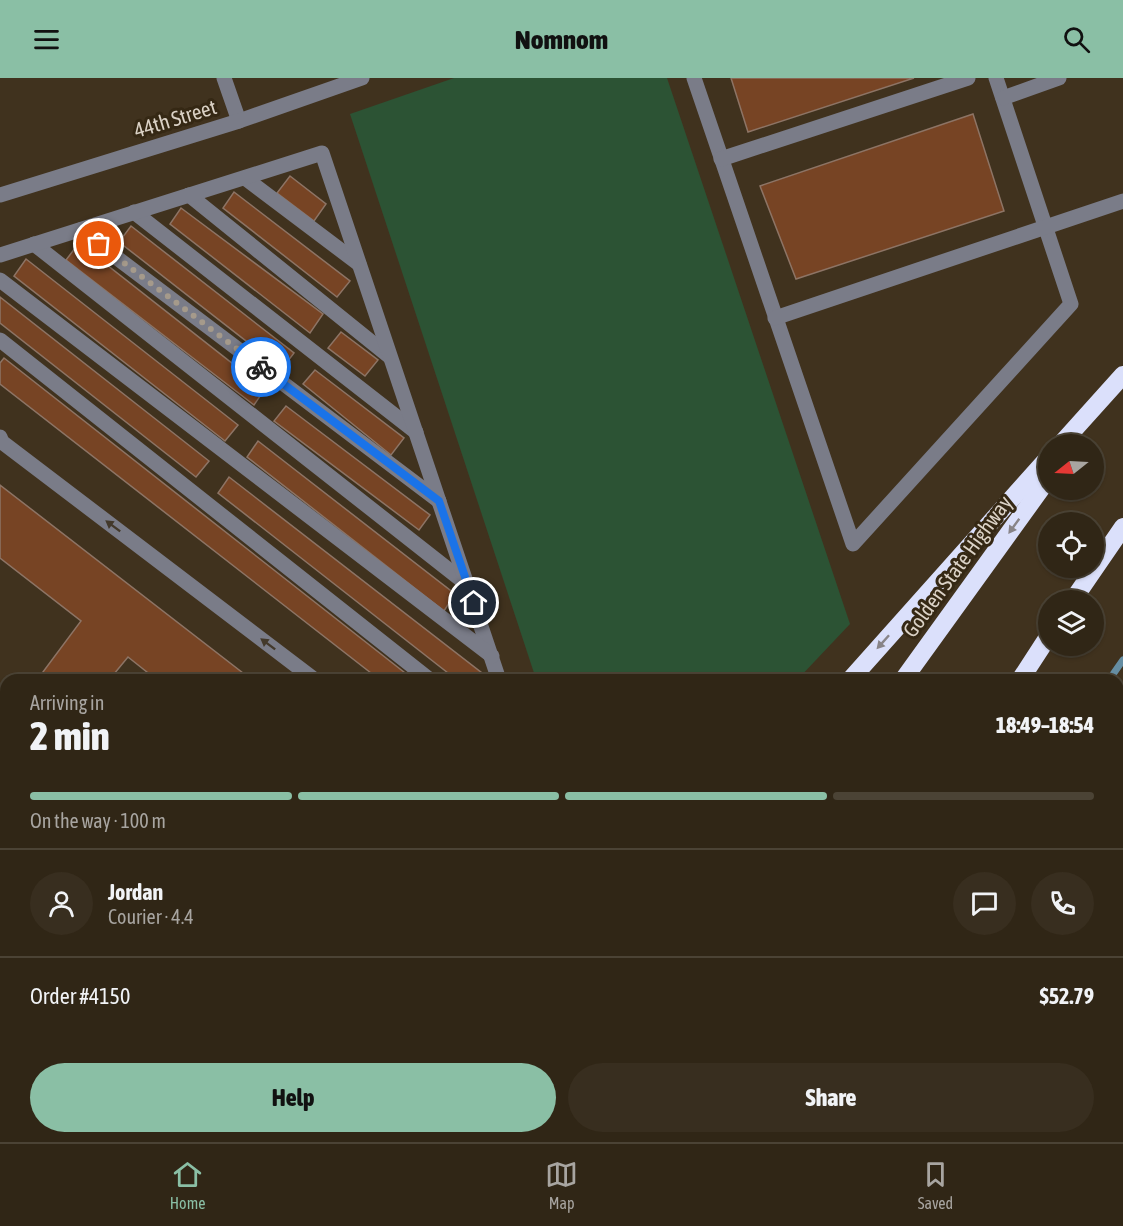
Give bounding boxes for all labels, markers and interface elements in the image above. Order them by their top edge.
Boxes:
icon: menu [30,23,63,56]
icon: search [1060,23,1093,56]
text: Nomnom [515,24,608,55]
street label: 44th Street [131,94,219,142]
pin [73,218,124,269]
icon: bag [82,227,115,260]
courier [231,337,291,397]
icon: bike [245,351,278,384]
north arrow [1038,434,1104,500]
map controls [1038,434,1104,656]
street label: Golden State Highway [898,490,1017,641]
button: locate [1038,512,1104,578]
one-way arrow [1008,517,1020,533]
one-way arrow [105,520,121,532]
pin [448,577,499,628]
icon: home [457,586,490,619]
button: layers [1038,590,1104,656]
one-way arrow [877,634,890,649]
one-way arrow [260,638,276,650]
text: Arriving in [30,691,104,714]
text: 18:49–18:54 [996,712,1094,738]
text: 2 min [30,714,110,758]
text: On the way · 100 m [30,809,166,832]
button: person [30,872,93,935]
button: chat [953,872,1016,935]
button: phone [1031,872,1094,935]
text: Jordan [108,879,163,905]
text: Courier · 4.4 [108,905,194,928]
text: Order #4150 [30,983,130,1009]
text: $52.79 [1039,983,1094,1009]
button: Help [30,1063,556,1132]
button: Share [568,1063,1094,1132]
tab: Home [170,1158,205,1212]
tab: Map [545,1158,578,1212]
tab: Saved [918,1158,953,1212]

